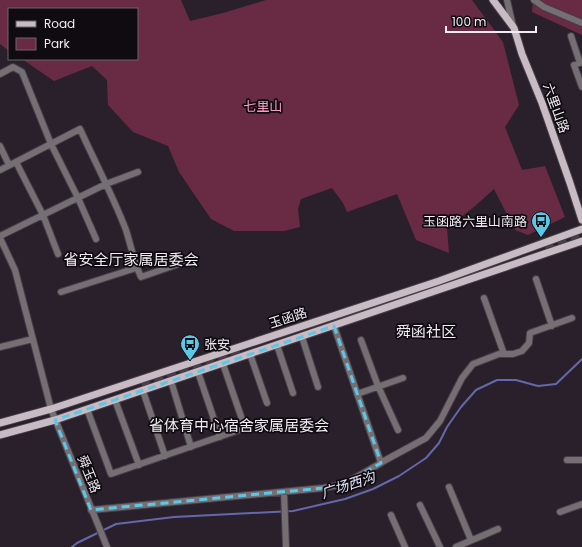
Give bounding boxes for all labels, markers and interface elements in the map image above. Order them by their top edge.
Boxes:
legend [8,8,138,60]
scale bar [446,8,536,34]
text: 100 m [452,13,486,30]
text: Road [44,15,75,32]
text: Park [44,35,71,52]
street label: 六里山路 [538,80,574,136]
park label: 七里山 [243,97,283,116]
bus stop icon: 玉函路六里山南路 [530,210,552,238]
place label: 玉函路六里山南路 [423,212,527,231]
district label: 省安全厅家属居委会 [63,249,199,270]
street label: 玉函路 [267,303,309,333]
district label: 舜函社区 [396,321,456,342]
bus stop icon: 张安 [179,333,201,361]
place label: 张安 [204,335,230,354]
district label: 省体育中心宿舍家属居委会 [149,415,329,436]
street label: 舜玉路 [73,452,105,496]
water label: 广场西沟 [318,466,380,503]

